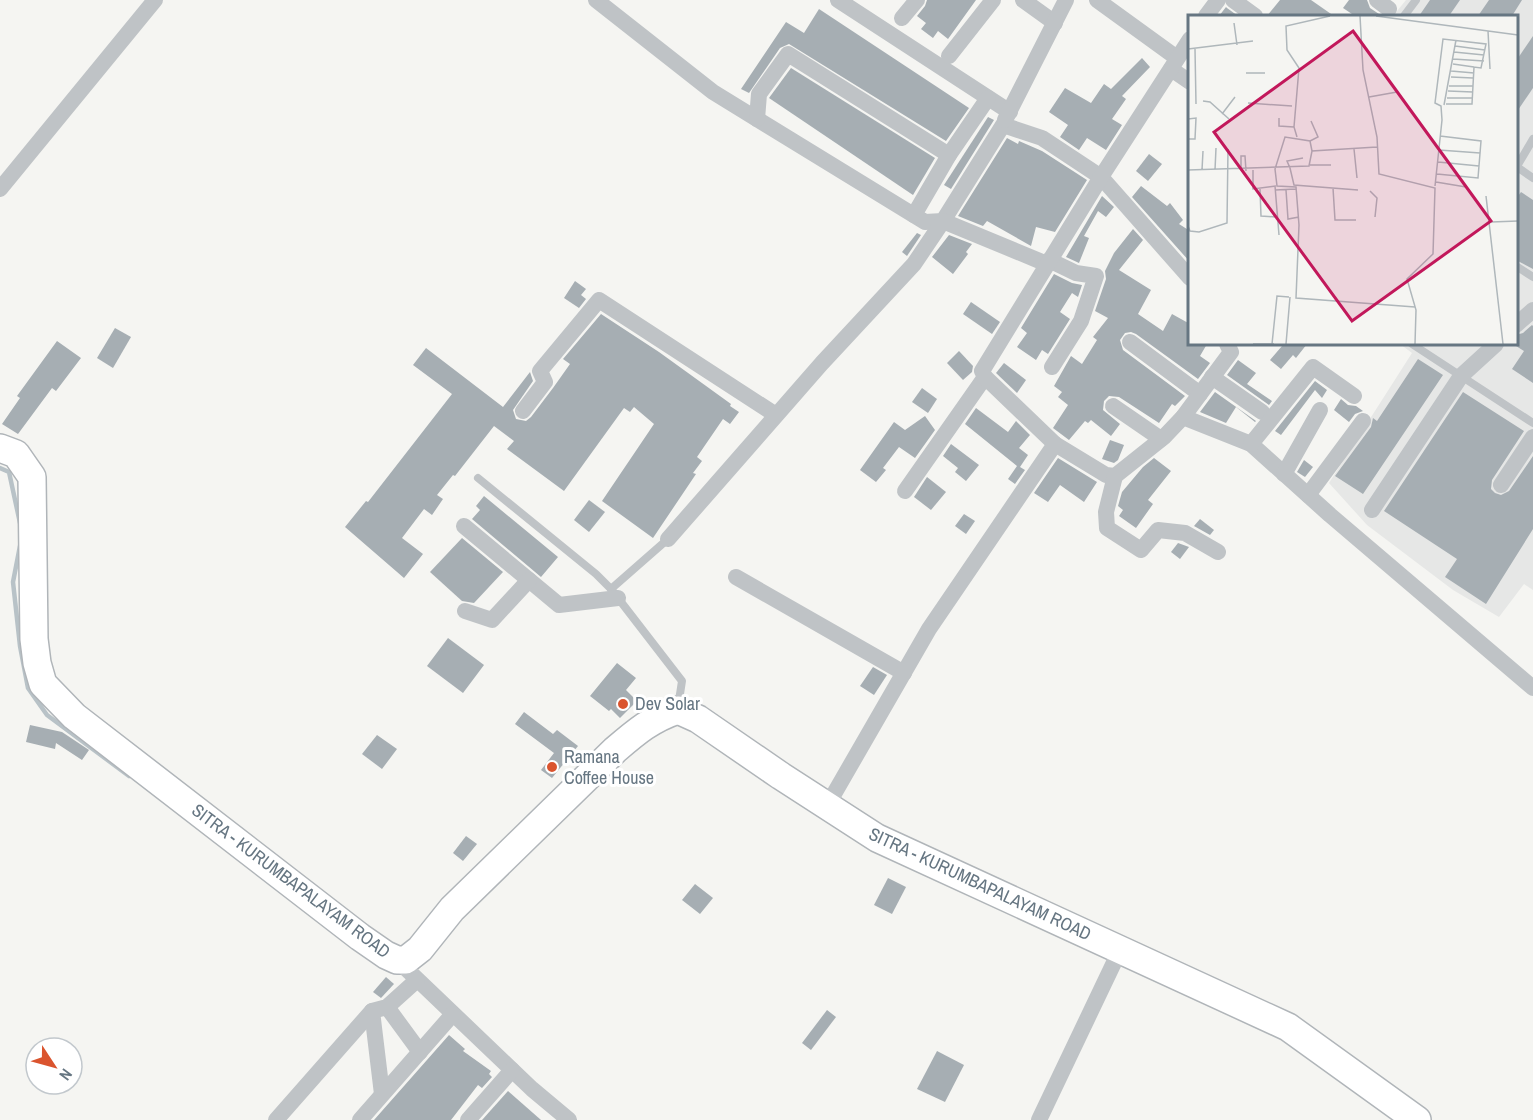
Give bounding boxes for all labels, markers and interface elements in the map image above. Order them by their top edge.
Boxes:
inset map [1188,15,1518,345]
place label: Dev Solar [635,691,700,716]
marker: Dev Solar [616,697,630,711]
place label: Ramana Coffee House [564,744,654,790]
marker: Ramana Coffee House [545,760,559,774]
street label: SITRA - KURUMBAPALAYAM ROAD [187,798,396,964]
street label: SITRA - KURUMBAPALAYAM ROAD [865,821,1096,946]
north arrow [24,1036,84,1096]
text: N [54,1065,78,1085]

